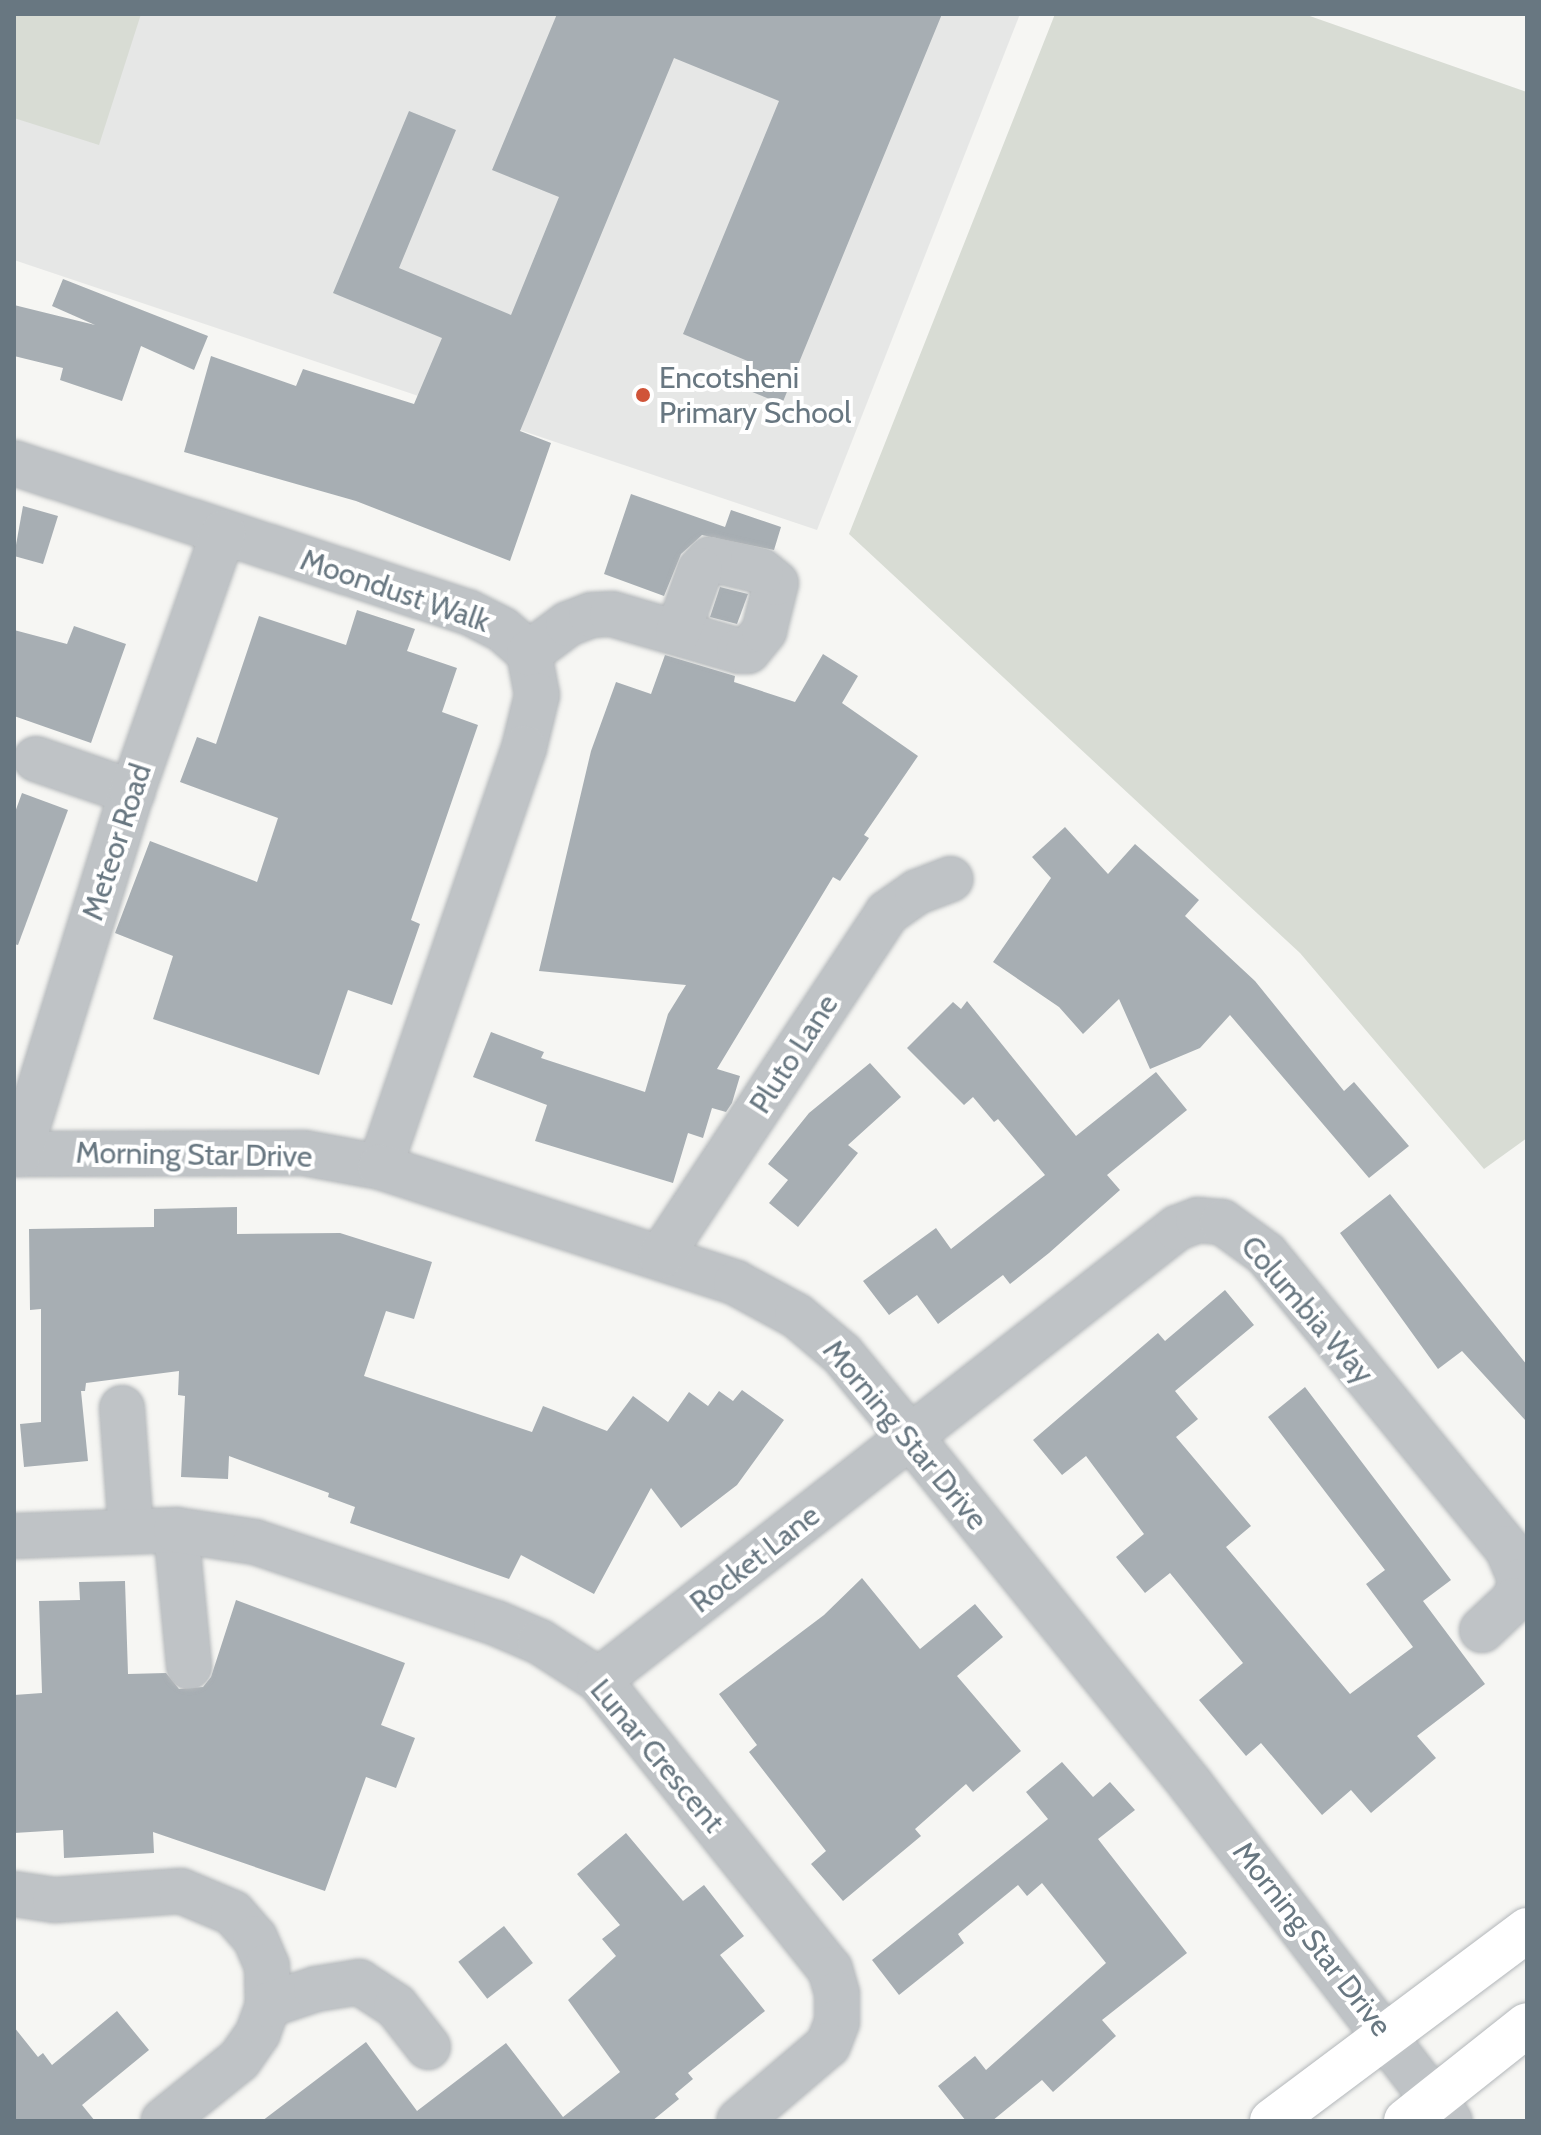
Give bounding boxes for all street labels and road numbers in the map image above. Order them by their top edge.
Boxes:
street label: Moondust Walk [296,542,494,640]
street label: Meteor Road [75,759,159,925]
street label: Pluto Lane [742,988,846,1120]
street label: Morning Star Drive [75,1135,313,1175]
street label: Columbia Way [1233,1229,1381,1391]
street label: Morning Star Drive [815,1333,995,1537]
street label: Rocket Lane [683,1497,827,1621]
street label: Lunar Crescent [583,1672,731,1840]
street label: Morning Star Drive [1225,1835,1399,2043]

